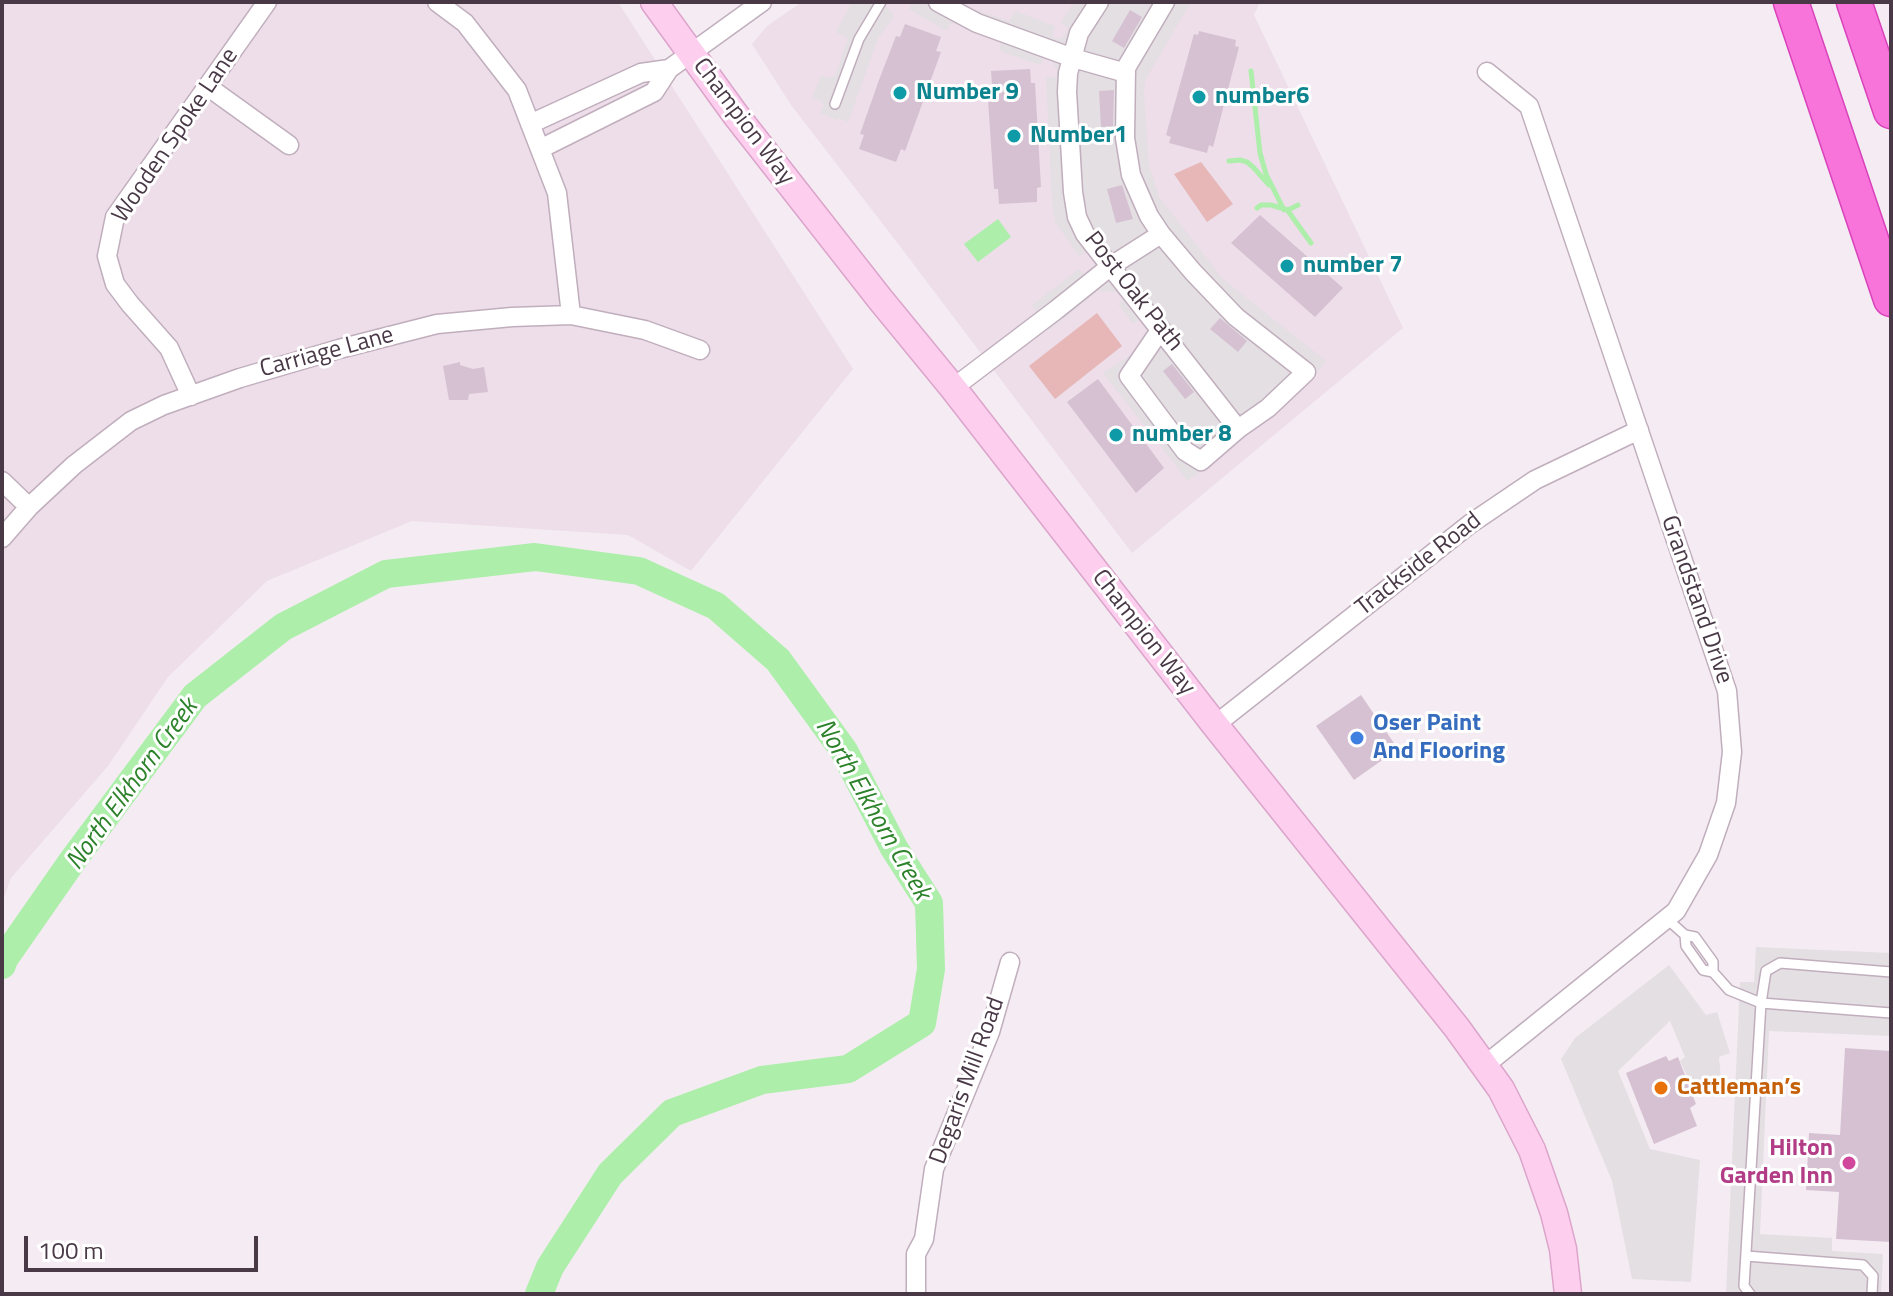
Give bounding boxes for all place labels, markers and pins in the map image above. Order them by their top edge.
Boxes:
place label: Number 9 [916,79,1019,107]
place label: number6 [1215,83,1309,111]
marker: Number 9 [891,84,909,102]
marker: number6 [1190,88,1208,106]
place label: Number1 [1030,122,1128,150]
marker: Number1 [1005,127,1023,145]
place label: number 7 [1303,252,1403,280]
marker: number 7 [1278,257,1296,275]
place label: number 8 [1132,421,1232,449]
marker: number 8 [1107,426,1125,444]
place label: Oser Paint And Flooring [1373,710,1505,766]
marker: Oser Paint And Flooring [1348,729,1366,747]
place label: Cattleman’s [1677,1074,1801,1102]
marker: Cattleman’s [1652,1079,1670,1097]
place label: Hilton Garden Inn [1720,1135,1833,1191]
marker: Hilton Garden Inn [1840,1154,1858,1172]

